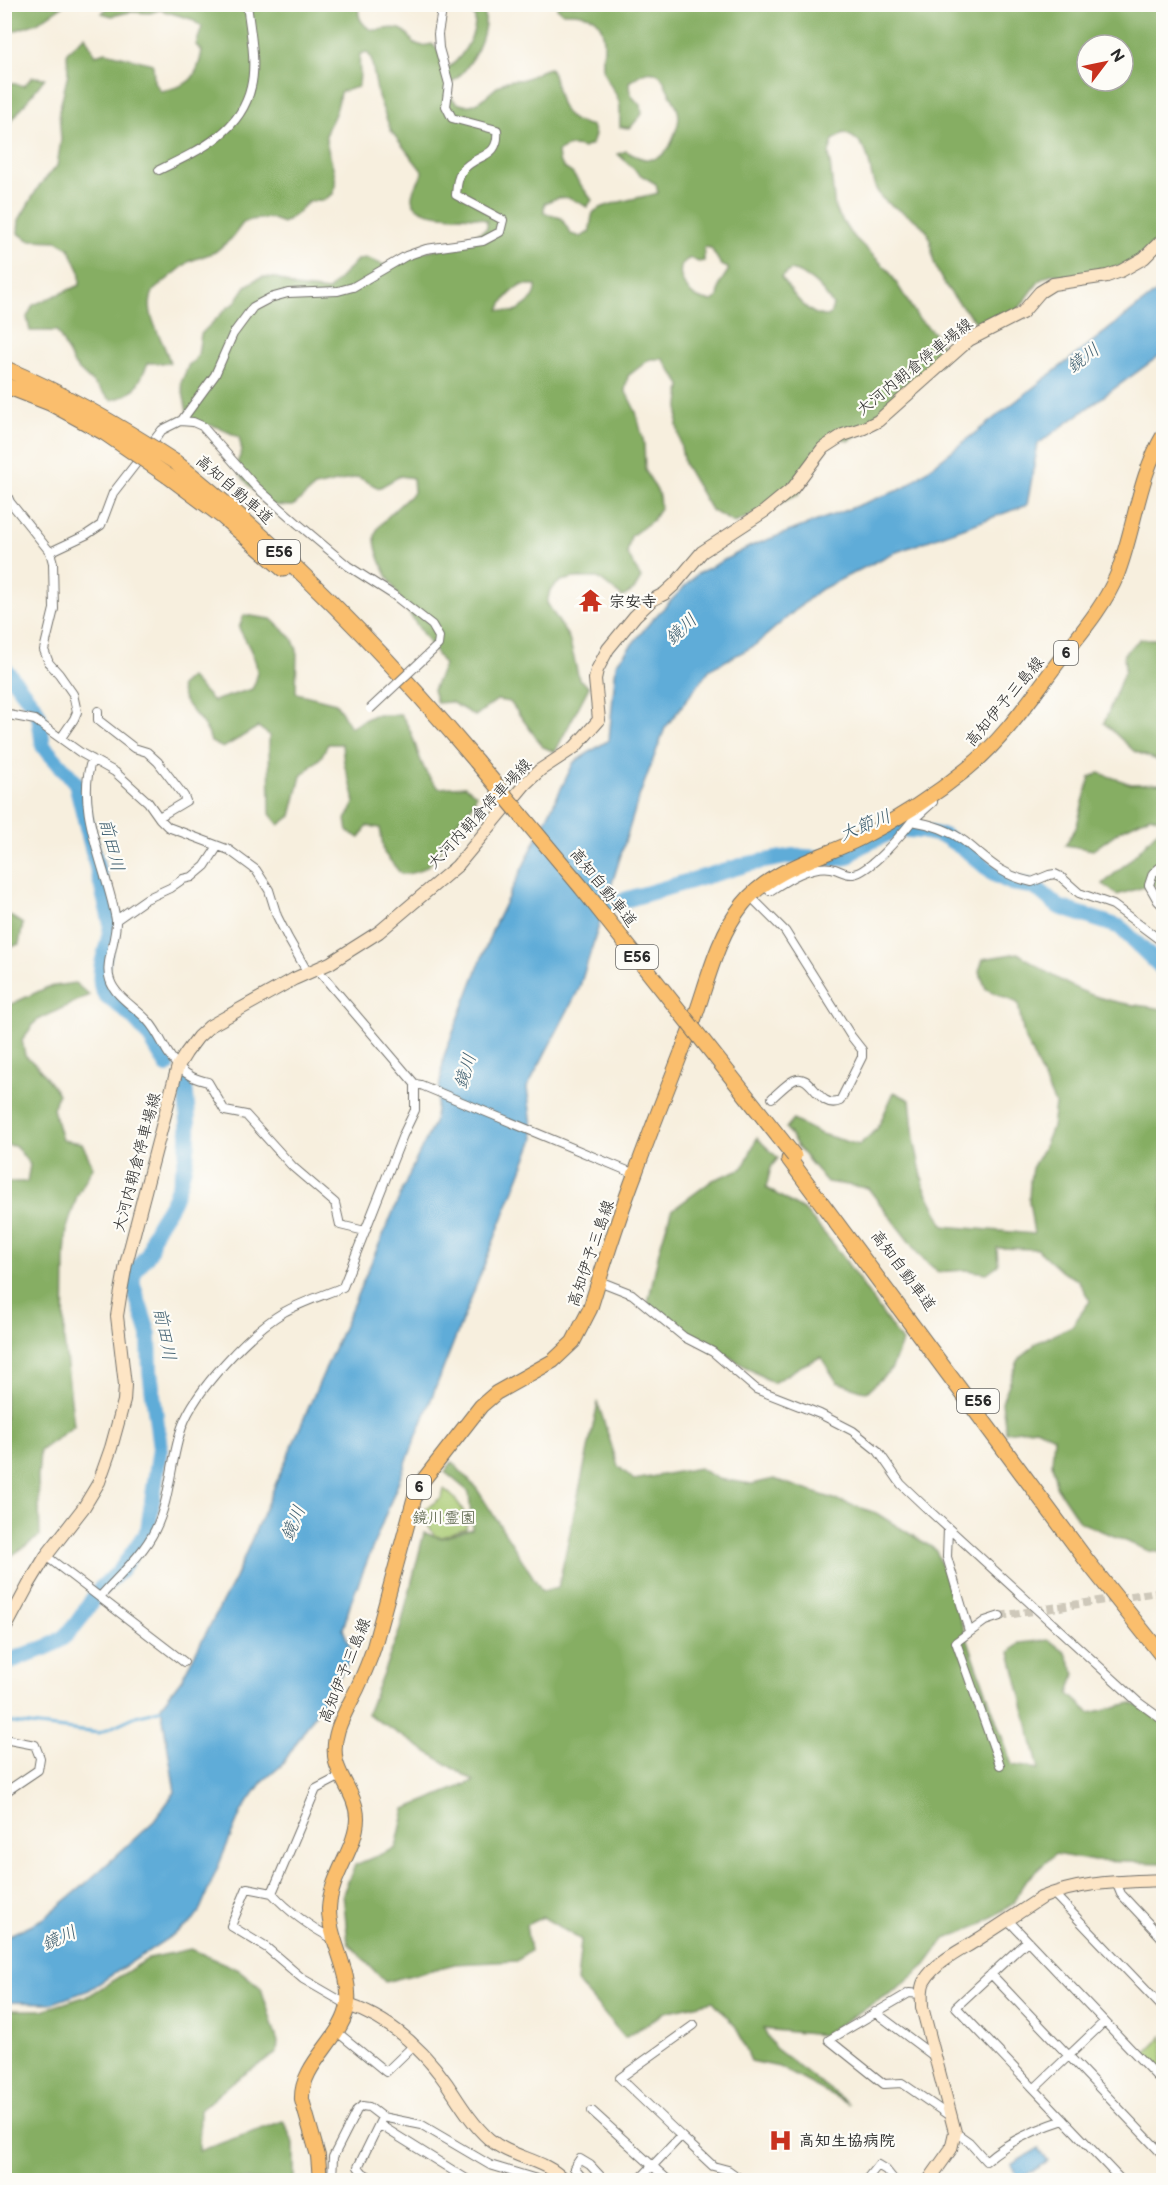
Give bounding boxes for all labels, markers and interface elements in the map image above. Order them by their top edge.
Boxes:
north arrow [1075,33,1135,93]
text: N [1105,46,1128,66]
street label: 大河内朝倉停車場線 [853,314,977,420]
water label: 鏡川 [1063,339,1104,378]
street label: 高知自動車道 [192,451,276,529]
road number: E56 [258,540,300,564]
temple icon: 宗安寺 [578,588,604,614]
place label: 宗安寺 [609,593,657,612]
water label: 鏡川 [661,609,702,649]
road number: 6 [1054,641,1078,665]
street label: 高知伊予三島線 [962,653,1048,751]
street label: 大河内朝倉停車場線 [424,755,536,873]
water label: 大節川 [836,806,894,845]
water label: 前田川 [95,816,128,874]
street label: 高知自動車道 [565,845,640,931]
road number: E56 [616,945,658,969]
water label: 鏡川 [450,1051,481,1091]
street label: 大河内朝倉停車場線 [110,1090,165,1234]
street label: 高知伊予三島線 [564,1197,619,1310]
street label: 高知自動車道 [866,1227,939,1315]
water label: 前田川 [149,1306,180,1363]
road number: E56 [957,1389,999,1413]
road number: 6 [407,1475,431,1499]
water label: 鏡川 [277,1503,310,1544]
park label: 鏡川霊園 [412,1509,476,1528]
street label: 高知伊予三島線 [316,1615,375,1726]
water label: 鏡川 [38,1922,80,1955]
hospital icon: 高知生協病院 [768,2127,794,2153]
place label: 高知生協病院 [799,2132,895,2151]

